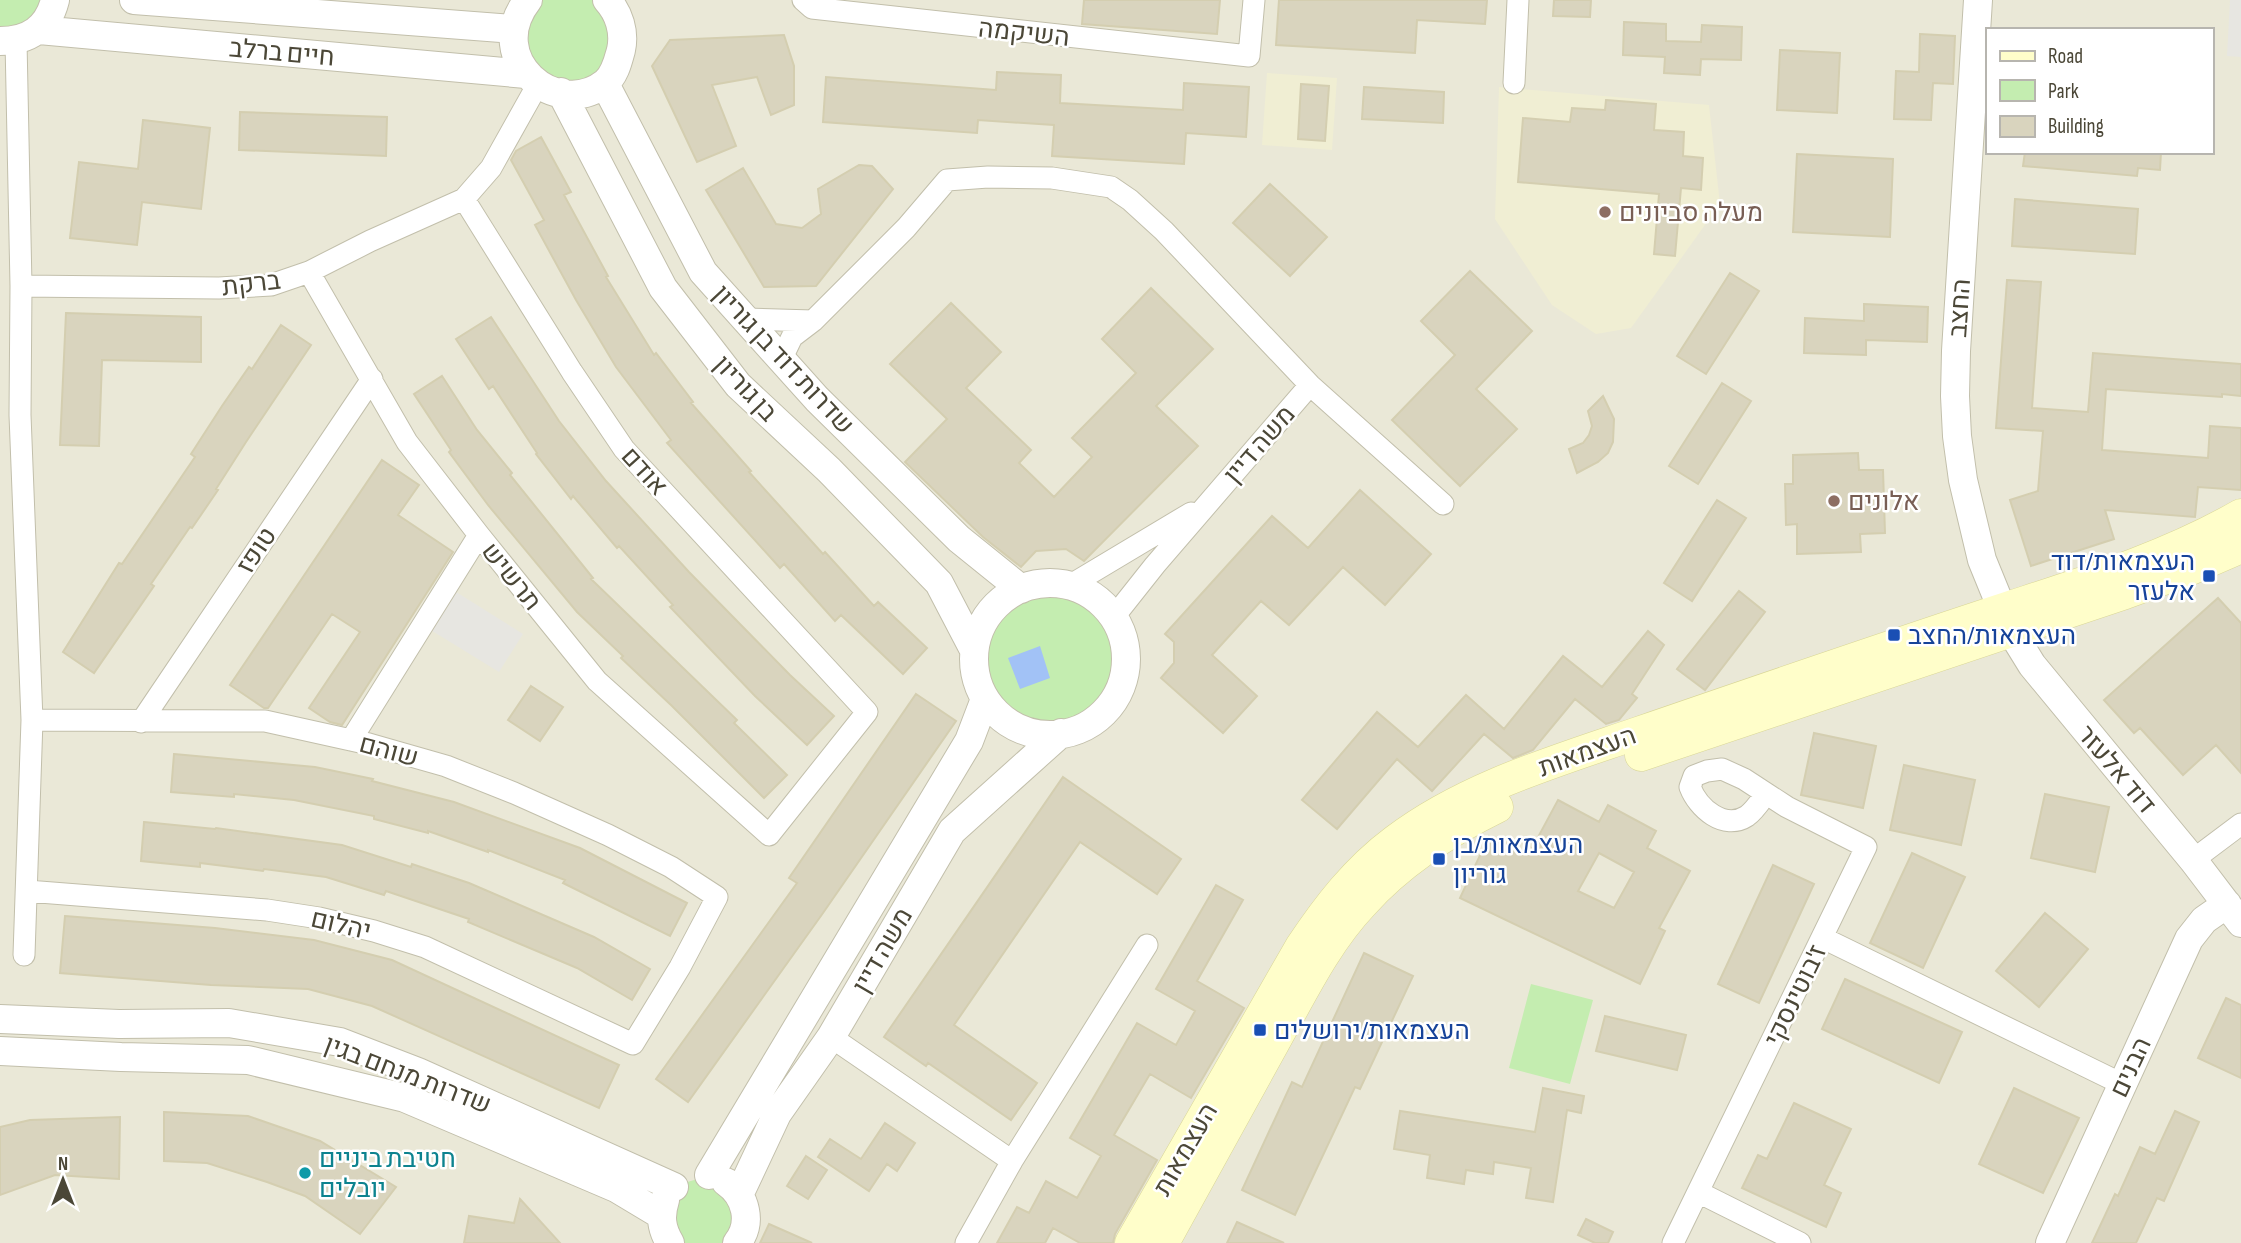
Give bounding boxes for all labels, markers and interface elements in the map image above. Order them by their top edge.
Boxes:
street label: השיקמה [977,13,1071,54]
legend [1986,28,2213,154]
street label: חיים ברלב [228,33,336,74]
text: Road [2048,44,2083,69]
text: Park [2048,79,2079,104]
text: Building [2048,114,2104,139]
place label: מעלה סביונים [1619,198,1763,229]
marker: מעלה סביונים [1597,204,1613,220]
street label: ברקת [220,265,283,303]
street label: שדרות דוד בן גוריון [707,278,861,440]
street label: החצב [1943,278,1978,339]
street label: בן גוריון [708,349,784,427]
street label: משה דיין [1218,400,1302,490]
street label: אודם [614,441,674,503]
place label: אלונים [1848,487,1920,518]
marker: אלונים [1826,493,1842,509]
street label: טופז [231,522,284,580]
street label: תרשיש [474,537,547,617]
place label: העצמאות/דוד אלעזר [2051,547,2195,608]
marker: העצמאות/דוד אלעזר [2201,568,2217,584]
place label: העצמאות/החצב [1908,621,2076,652]
marker: העצמאות/החצב [1886,627,1902,643]
street label: דוד אלעזר [2070,719,2162,821]
street label: העצמאות [1534,720,1641,784]
street label: שוהם [356,729,422,774]
place label: העצמאות/בן גוריון [1453,830,1583,891]
marker: העצמאות/בן גוריון [1431,851,1447,867]
street label: משה דיין [847,903,920,999]
street label: יהלום [308,904,374,947]
street label: ז'בוטינסקי [1759,940,1834,1051]
place label: העצמאות/ירושלים [1274,1016,1470,1047]
marker: העצמאות/ירושלים [1252,1022,1268,1038]
street label: שדרות מנחם בגין [320,1029,495,1121]
street label: הבנים [2104,1033,2159,1103]
street label: העצמאות [1147,1098,1225,1202]
place label: חטיבת ביניים יובלים [319,1144,456,1205]
north arrow [28,1145,98,1215]
text: N [58,1153,68,1176]
marker: חטיבת ביניים יובלים [297,1165,313,1181]

